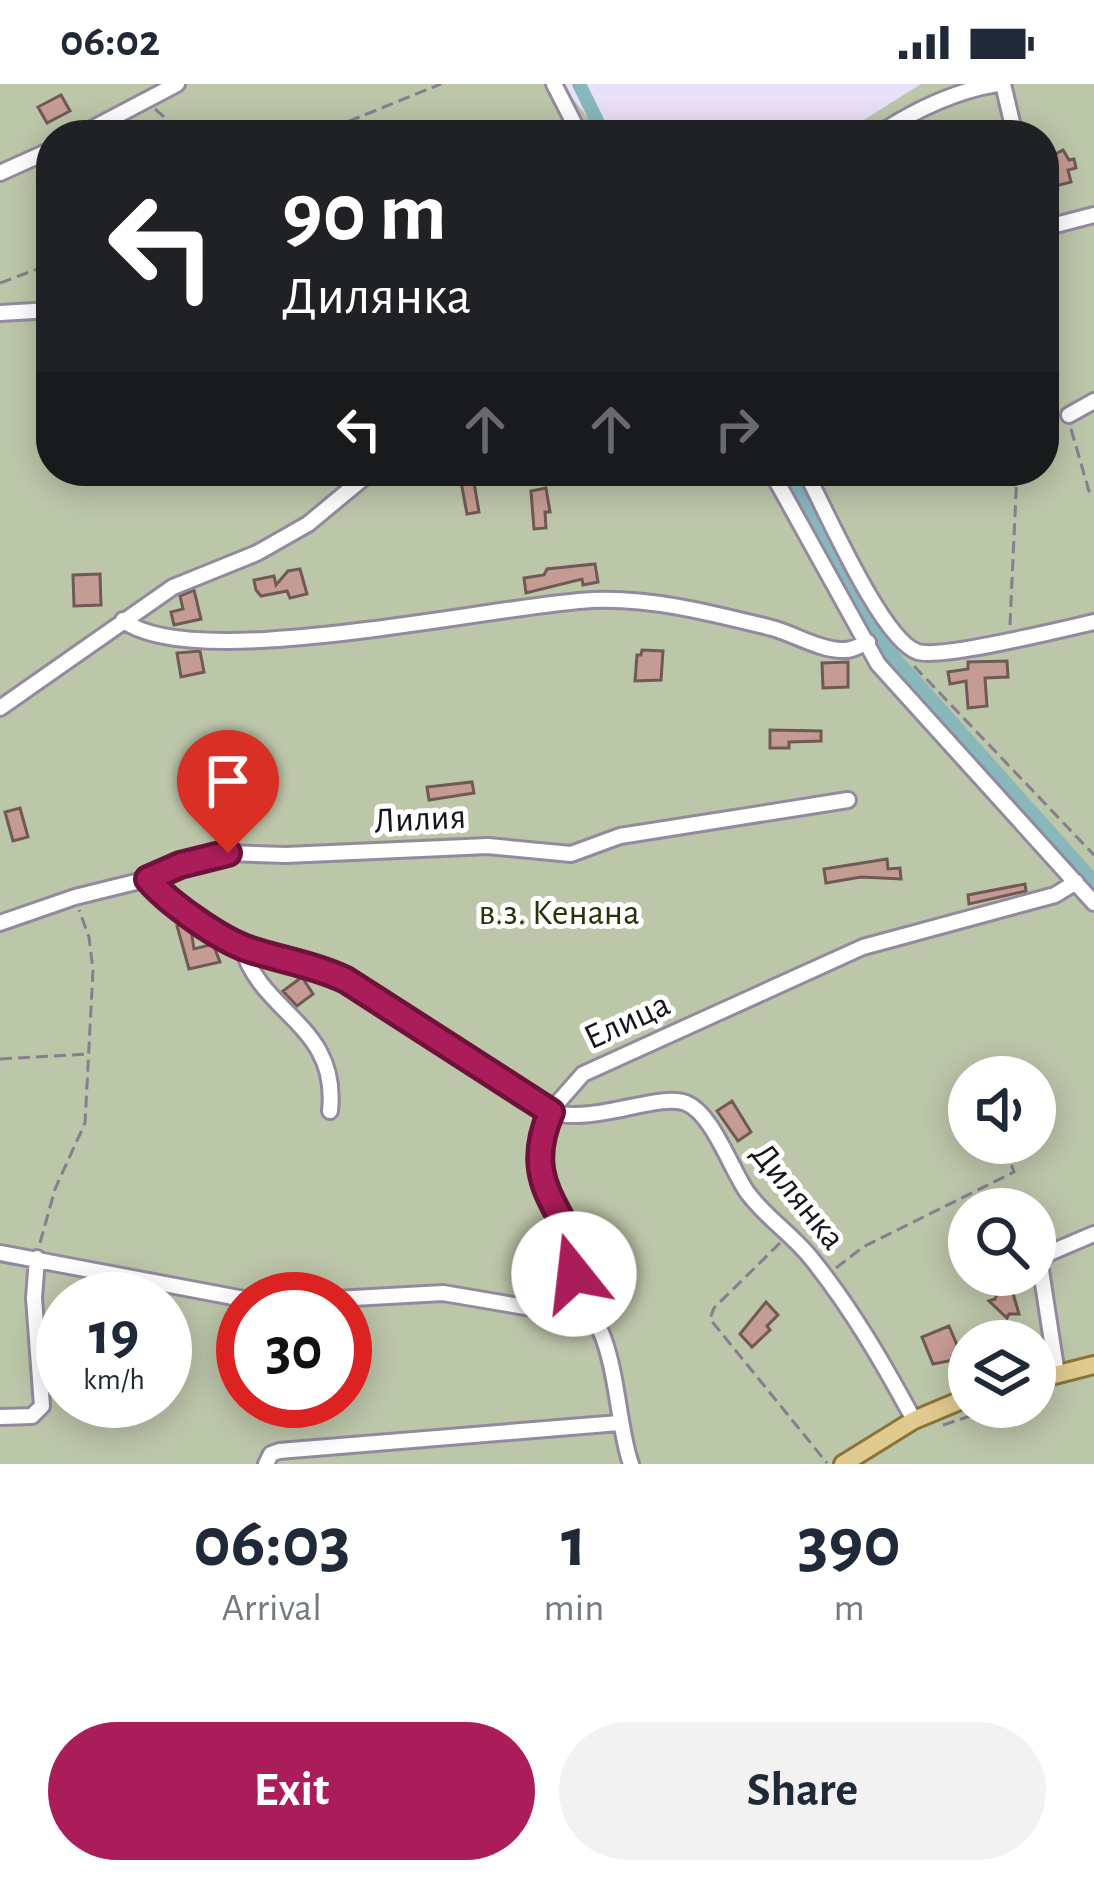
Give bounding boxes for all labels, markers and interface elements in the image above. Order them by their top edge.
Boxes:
text: 06:02 [60,19,160,64]
icon: left [84,168,240,324]
text: 90 m [282,172,447,256]
text: Дилянка [282,270,471,324]
icon: left [326,396,392,462]
icon: ahead [452,396,518,462]
icon: ahead [578,396,644,462]
icon: right [704,396,770,462]
pin [177,730,279,853]
icon: arrive [195,748,261,814]
street label: Лилия [373,799,467,839]
park label: в.з. Кенана [478,895,640,931]
street label: Елица [579,986,675,1056]
map controls [948,1056,1056,1428]
button: sound [948,1056,1056,1164]
street label: Дилянка [744,1136,852,1256]
button: search [948,1188,1056,1296]
position arrow [511,1211,637,1337]
speed limit sign: 30 [216,1272,372,1428]
text: 19 [89,1305,139,1365]
button: layers [948,1320,1056,1428]
text: km/h [83,1365,145,1395]
text: 06:03 [193,1507,350,1579]
text: 1 [561,1507,587,1579]
text: 390 [798,1507,901,1579]
text: Arrival [222,1589,322,1628]
text: min [544,1589,604,1628]
text: m [834,1589,865,1628]
button: Exit [48,1722,535,1860]
button: Share [559,1722,1046,1860]

